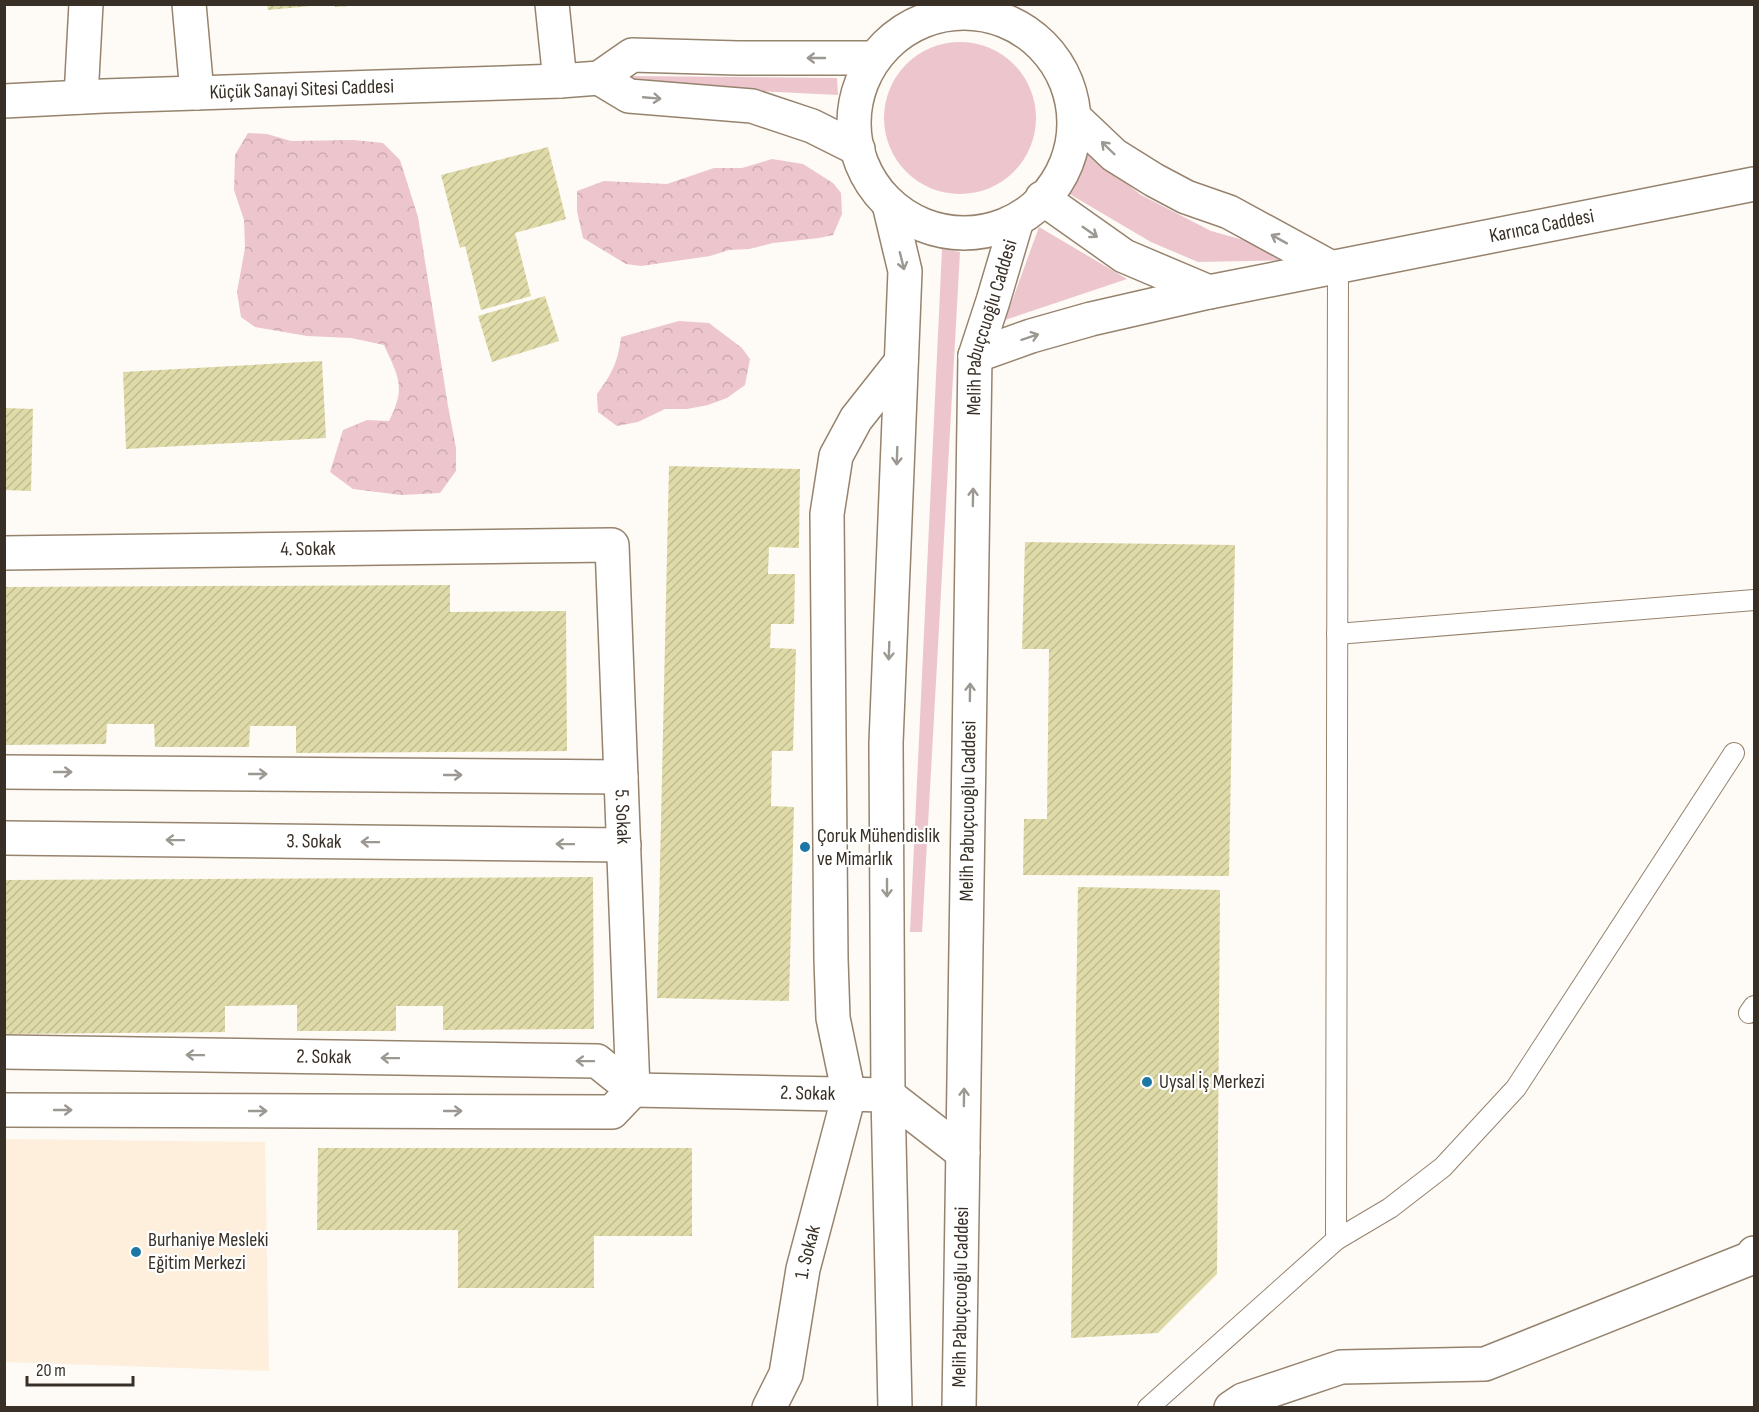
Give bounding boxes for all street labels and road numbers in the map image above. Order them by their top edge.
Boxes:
street label: Küçük Sanayi Sitesi Caddesi [209,74,394,105]
street label: Karınca Caddesi [1487,204,1596,248]
street label: Melih Pabuçcuoğlu Caddesi [962,237,1023,416]
street label: 4. Sokak [280,537,336,561]
street label: Melih Pabuçcuoğlu Caddesi [955,721,981,902]
street label: 5. Sokak [609,789,636,845]
street label: 3. Sokak [286,829,342,854]
street label: 2. Sokak [296,1044,352,1069]
street label: 2. Sokak [780,1081,836,1106]
street label: Melih Pabuçcuoğlu Caddesi [947,1206,974,1388]
street label: 1. Sokak [790,1222,826,1280]

